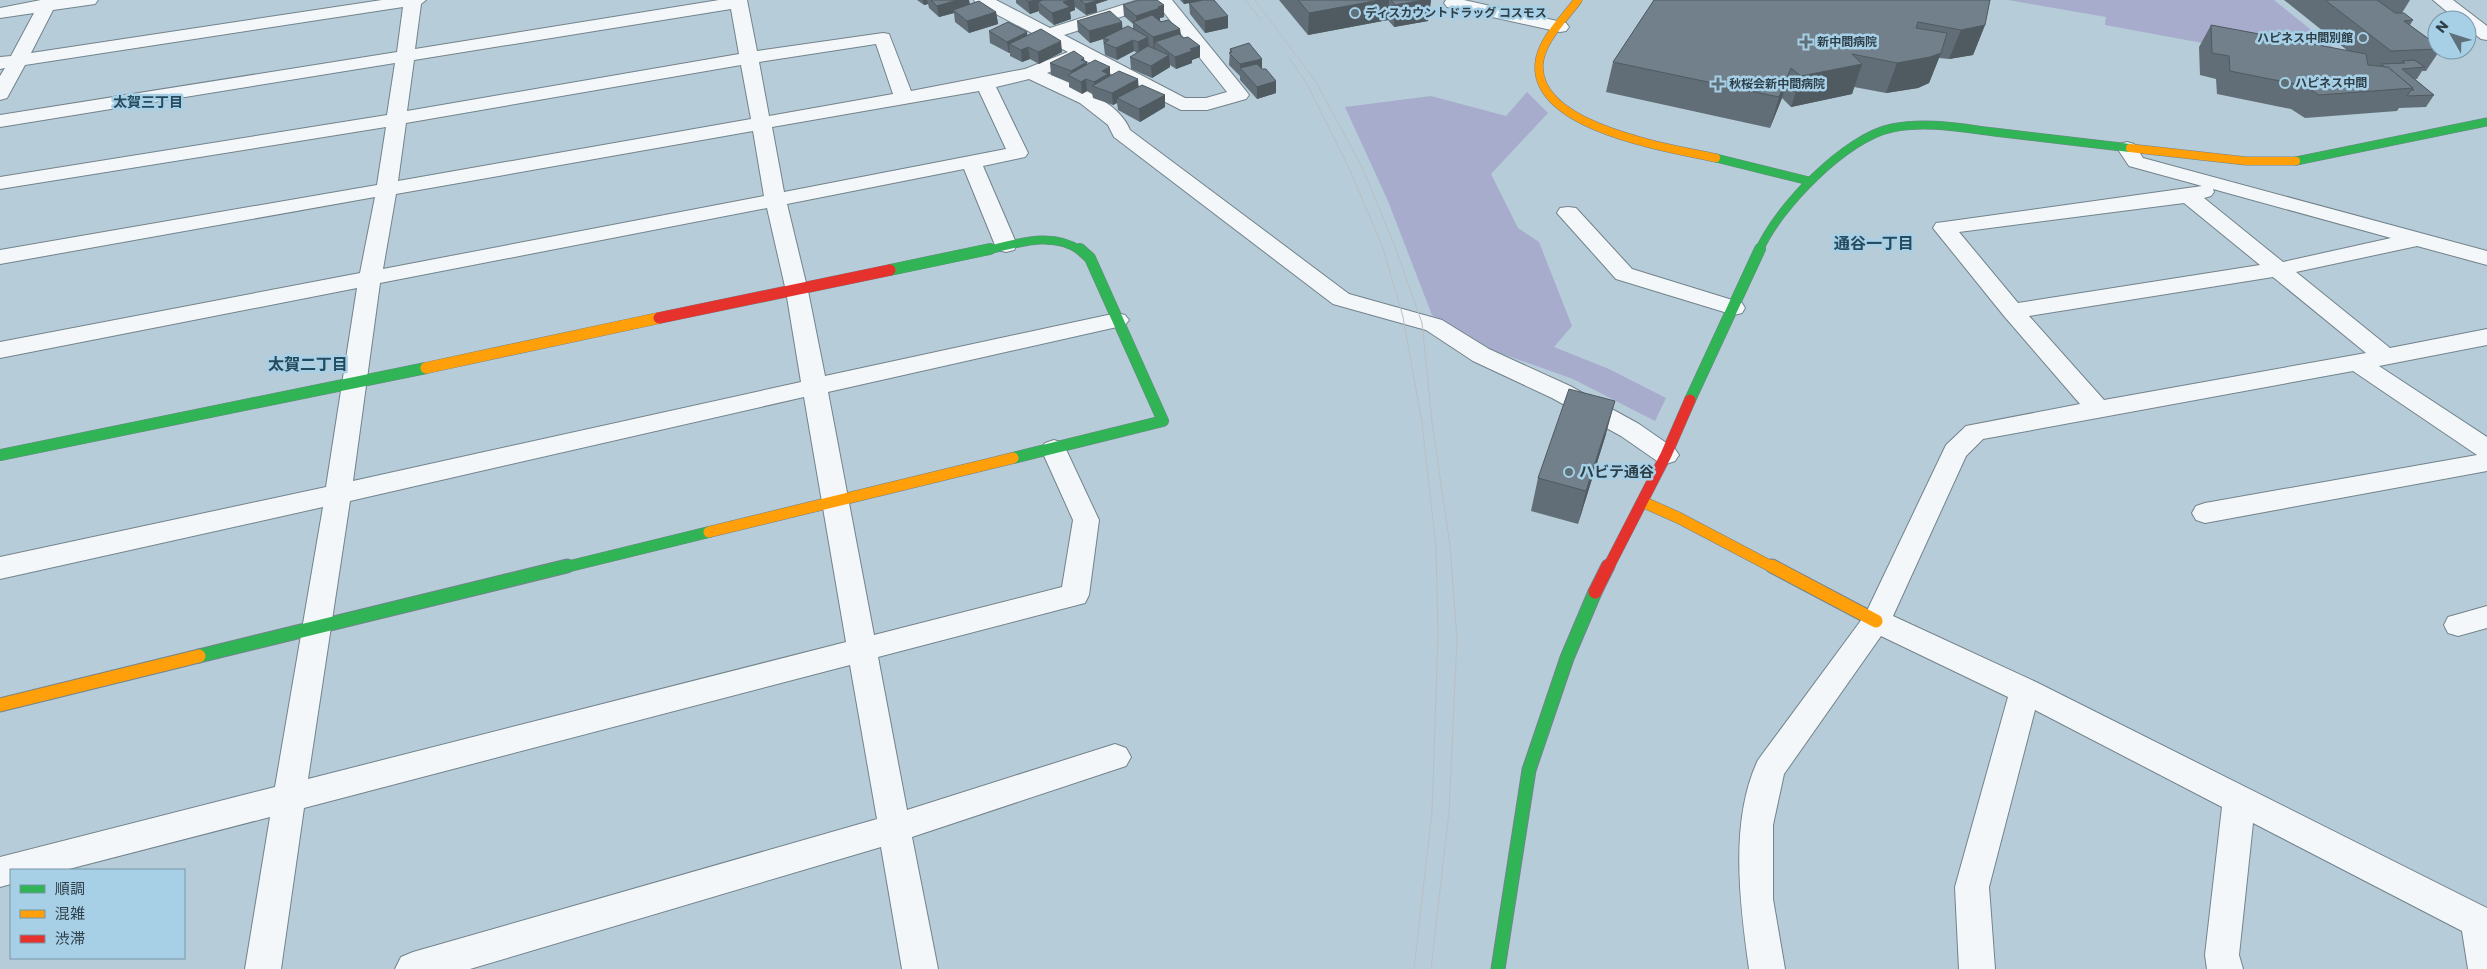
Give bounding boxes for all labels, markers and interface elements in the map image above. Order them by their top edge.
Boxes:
place label: ディスカウントドラッグ コスモス [1365,4,1547,21]
marker: ディスカウントドラッグ コスモス [1349,7,1361,19]
north arrow [2427,10,2477,60]
text: N [2431,16,2453,37]
place label: ハピネス中間別館 [2257,29,2353,46]
marker: ハピネス中間別館 [2357,32,2369,44]
place label: 新中間病院 [1817,33,1877,50]
marker: 新中間病院 [1799,35,1813,49]
place label: ハピネス中間 [2295,74,2367,91]
place label: 秋桜会新中間病院 [1729,75,1825,92]
marker: 秋桜会新中間病院 [1711,77,1725,91]
marker: ハピネス中間 [2279,77,2291,89]
district label: 太賀三丁目 [113,92,183,112]
district label: 通谷一丁目 [1834,232,1914,255]
district label: 太賀二丁目 [268,353,348,376]
place label: ハビテ通谷 [1579,461,1654,482]
marker: ハビテ通谷 [1563,466,1575,478]
legend [10,869,185,959]
text: 順調 [55,878,85,899]
text: 混雑 [55,903,85,924]
text: 渋滞 [55,928,85,949]

